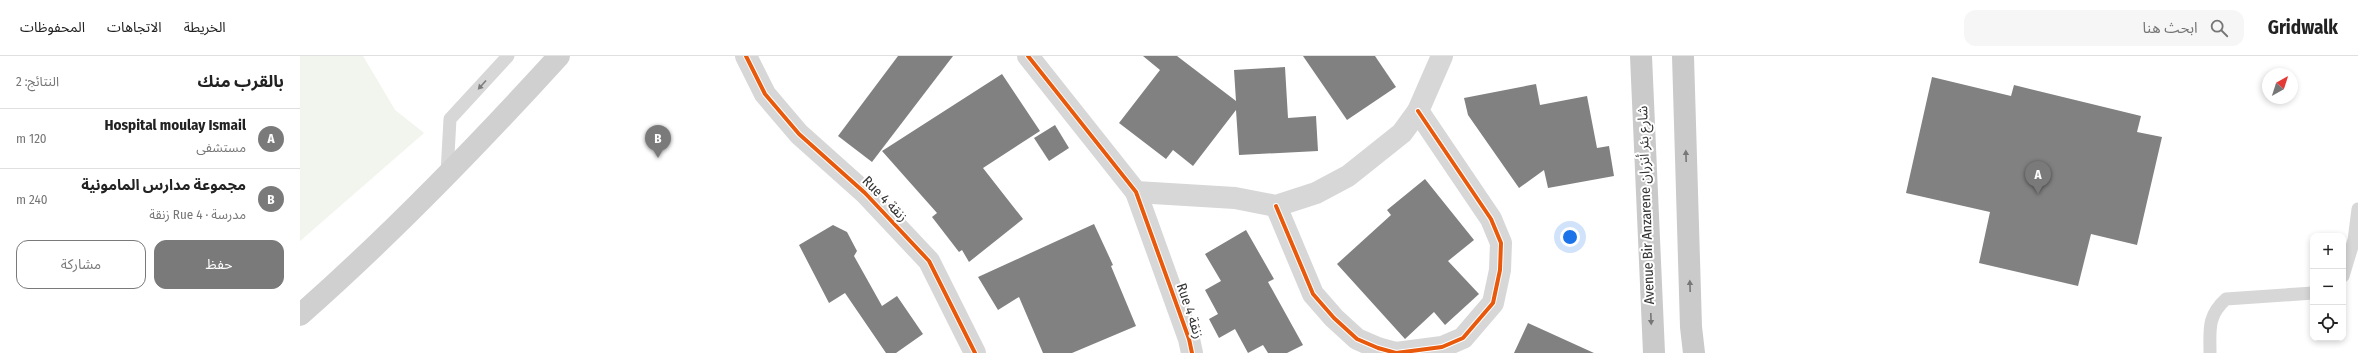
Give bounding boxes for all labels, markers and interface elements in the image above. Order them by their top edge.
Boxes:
search box [1964,10,2244,46]
text: Gridwalk [2268,16,2338,39]
icon: search [2208,17,2230,39]
text: المحفوظات [20,19,85,36]
text: الاتجاهات [107,19,162,36]
text: الخريطة [184,19,226,36]
text: ابحث هنا [2142,19,2198,37]
north arrow [2262,68,2298,104]
text: بالقرب منك [198,71,284,92]
text: النتائج: 2 [16,74,59,89]
one-way arrow [477,80,486,90]
street label: Avenue Bir Anzarene شارع بئر أنزران [1633,105,1660,305]
text: Hospital moulay Ismail [104,116,246,134]
pin: B [645,125,671,158]
text: 120 m [16,131,47,146]
text: A [267,131,275,146]
text: مستشفى [196,140,246,155]
one-way arrow [1683,149,1689,162]
pin: A [2025,161,2051,194]
street label: Rue 4 زنقة [859,173,911,225]
text: مجموعة مدارس المامونية [81,176,246,194]
text: 240 m [16,192,48,207]
text: B [267,192,275,207]
text: مدرسة · Rue 4 زنقة [149,207,246,222]
your location [1560,227,1580,247]
map controls [2310,233,2346,341]
button: + [2310,233,2346,269]
button: مشاركة [16,240,146,289]
button: حفظ [154,240,284,289]
button: − [2310,269,2346,305]
one-way arrow [1687,279,1693,292]
street label: Rue 4 زنقة [1173,281,1207,341]
button: locate [2310,305,2346,341]
one-way arrow [1648,313,1654,326]

